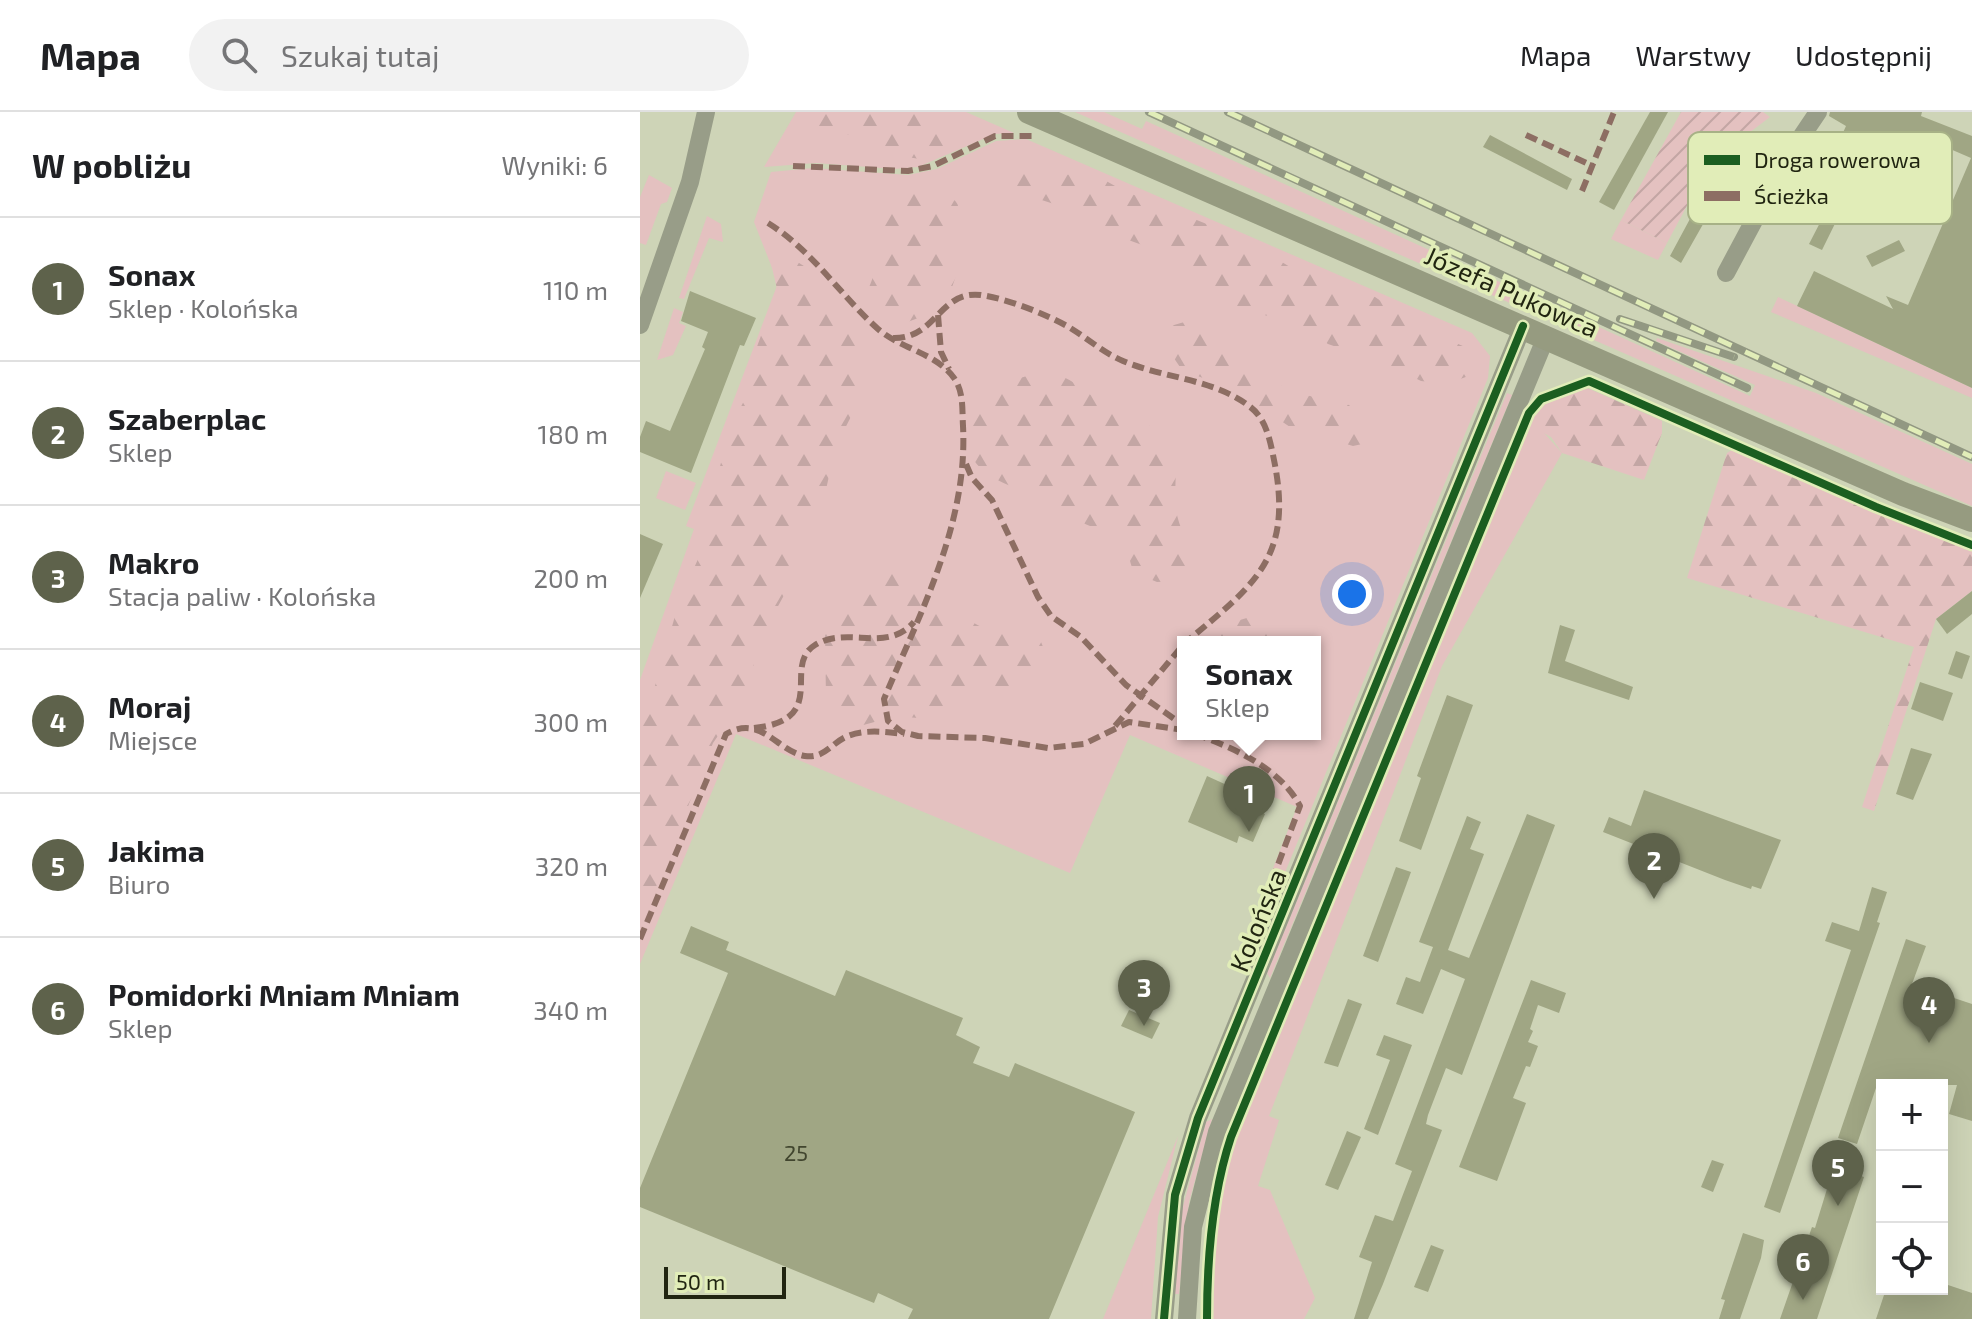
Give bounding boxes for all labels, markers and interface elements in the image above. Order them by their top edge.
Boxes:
search box [189,19,749,91]
text: Mapa [40,32,141,78]
icon: search [217,33,261,77]
text: Szukaj tutaj [281,37,439,73]
text: Mapa [1520,38,1591,72]
text: Warstwy [1635,38,1751,72]
text: Udostępnij [1795,38,1932,72]
legend [1688,132,1952,224]
text: W pobliżu [32,144,192,185]
text: Droga rowerowa [1754,146,1921,172]
text: Wyniki: 6 [502,149,608,180]
text: Ścieżka [1754,182,1829,208]
street label: Józefa Pukowca [1420,239,1604,343]
text: Sonax [108,256,195,292]
text: 1 [52,274,64,305]
text: 110 m [543,274,608,305]
text: Sklep · Kolońska [108,292,298,323]
text: Szaberplac [108,400,266,436]
text: 2 [50,418,66,449]
text: 180 m [538,418,608,449]
text: Sklep [108,436,173,467]
text: Makro [108,544,200,580]
text: 3 [51,562,65,593]
text: 200 m [533,562,608,593]
your location [1332,574,1372,614]
text: Stacja paliw · Kolońska [108,580,376,611]
popup [1177,636,1321,740]
text: Sonax [1205,655,1293,691]
text: Moraj [108,688,191,724]
text: Sklep [1205,691,1270,722]
text: 4 [50,706,66,737]
text: 300 m [534,706,608,737]
text: Miejsce [108,724,197,755]
pin: 1 [1223,766,1275,832]
text: Jakima [108,832,205,868]
pin: 2 [1628,833,1680,899]
text: 5 [51,850,65,881]
text: 320 m [535,850,608,881]
street label: Kolońska [1222,864,1292,976]
text: Biuro [108,868,170,899]
pin: 3 [1118,960,1170,1026]
text: Pomidorki Mniam Mniam [108,976,460,1012]
pin: 4 [1903,977,1955,1043]
text: 6 [50,994,66,1025]
text: 340 m [533,994,608,1025]
text: Sklep [108,1012,173,1043]
map controls [1876,1079,1948,1295]
button: + [1876,1079,1948,1151]
house number: 25 [784,1139,808,1165]
pin: 5 [1812,1140,1864,1206]
button: − [1876,1151,1948,1223]
button: locate [1876,1223,1948,1295]
pin: 6 [1777,1234,1829,1300]
scale bar [664,1263,786,1299]
text: 50 m [676,1268,725,1294]

